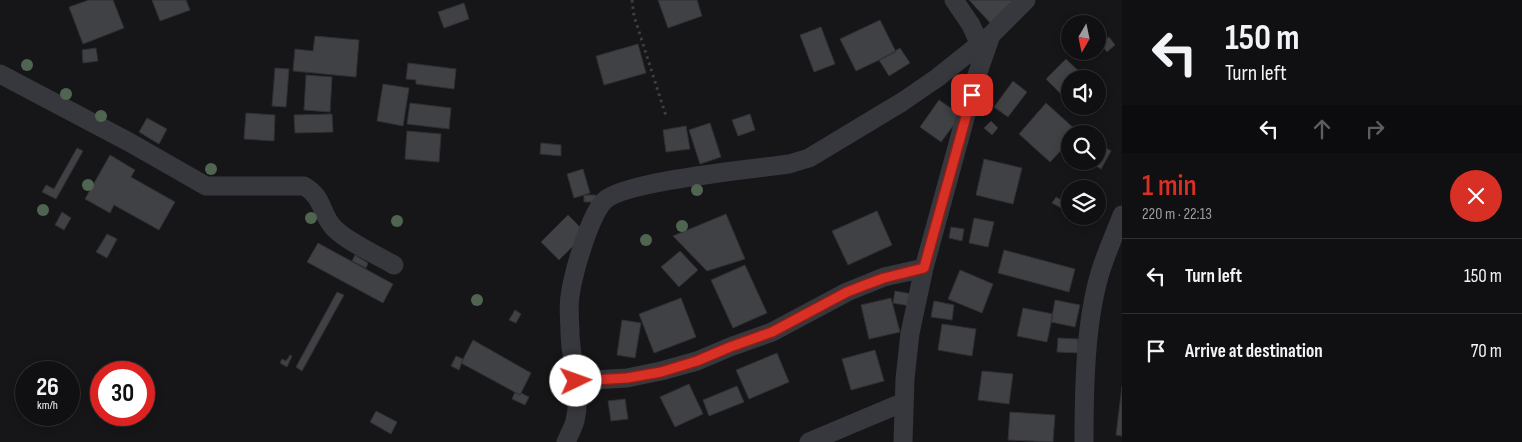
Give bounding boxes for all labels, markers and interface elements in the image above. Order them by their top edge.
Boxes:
north arrow [1061,15,1106,60]
map controls [1061,15,1106,225]
text: 150 m [1225,17,1299,60]
icon: left [1142,20,1207,85]
text: Turn left [1225,60,1287,87]
button: sound [1061,70,1106,115]
pin [951,74,993,116]
icon: arrive [958,81,986,109]
icon: left [1255,115,1283,143]
icon: ahead [1308,115,1336,143]
icon: right [1361,115,1389,143]
button: search [1061,125,1106,170]
text: 1 min [1142,168,1197,204]
button: close [1450,170,1502,222]
button: layers [1061,180,1106,225]
text: 220 m · 22:13 [1142,205,1212,224]
icon: left [1142,262,1170,290]
text: Turn left [1185,265,1242,288]
text: 150 m [1464,265,1502,288]
icon: arrive [1142,337,1170,365]
text: Arrive at destination [1185,340,1323,363]
text: 70 m [1471,340,1502,363]
position arrow [549,354,601,406]
speed limit sign: 30 [90,361,155,426]
text: 26 [36,372,59,403]
text: km/h [37,398,58,413]

